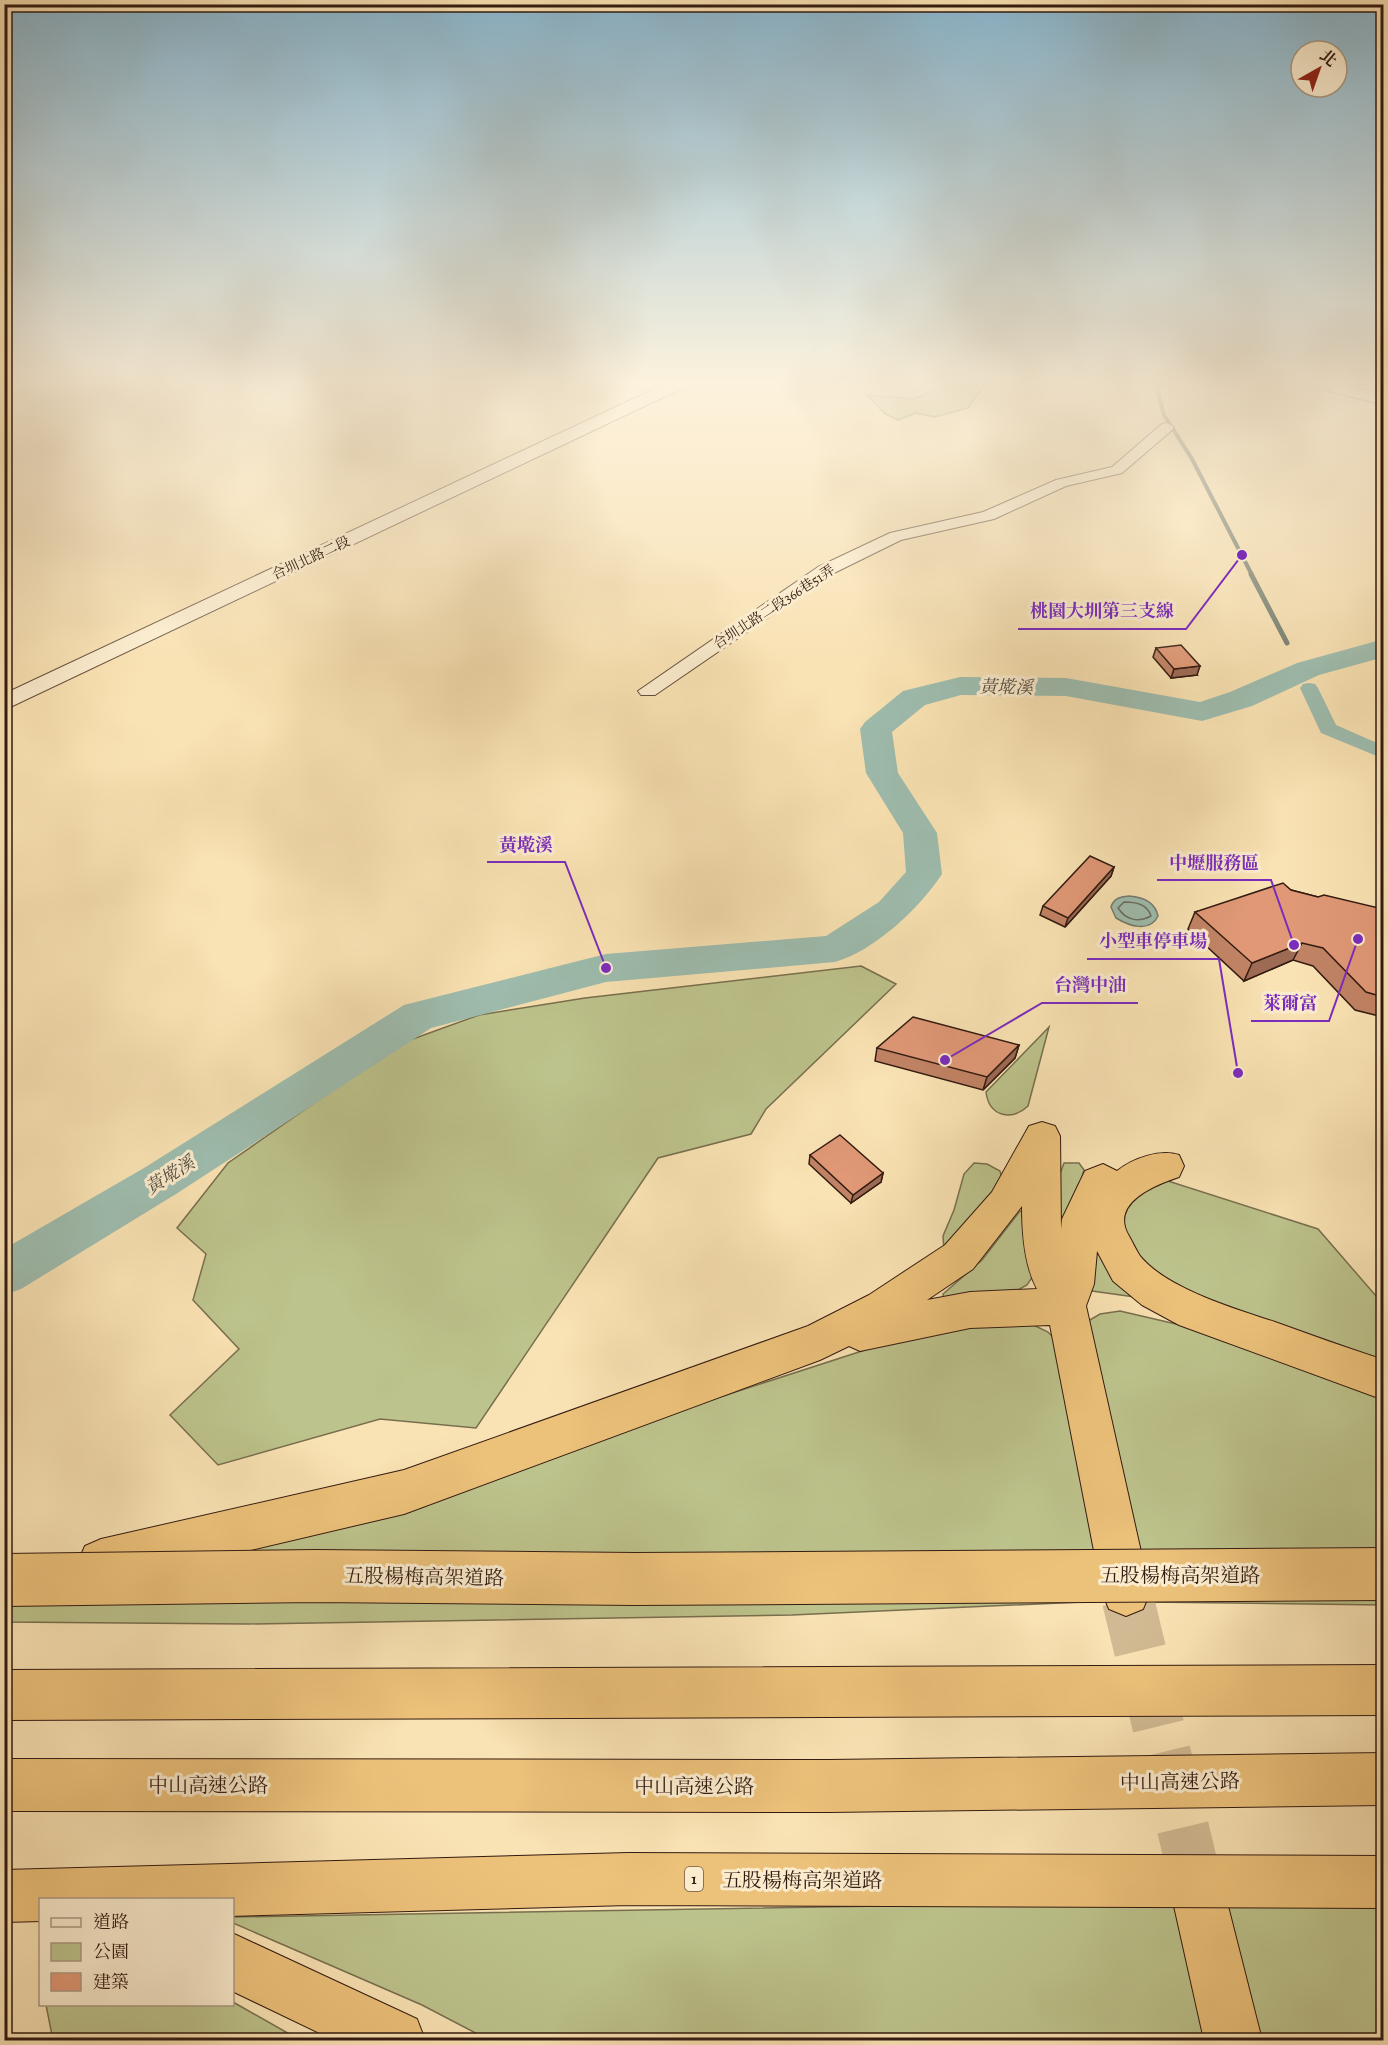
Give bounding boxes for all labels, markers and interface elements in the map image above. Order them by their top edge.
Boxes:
north arrow [1289,39,1349,99]
text: 北 [1315,45,1341,72]
street label: 合圳北路二段 [269,532,353,584]
street label: 合圳北路二段366巷51弄 [709,560,839,654]
callout: 桃園大圳第三支線 [1018,593,1186,629]
text: 桃園大圳第三支線 [1030,599,1174,623]
water label: 黃墘溪 [979,675,1035,700]
callout: 黃墘溪 [487,826,565,862]
text: 黃墘溪 [499,833,553,857]
callout: 中壢服務區 [1157,844,1271,880]
text: 中壢服務區 [1169,851,1259,875]
callout: 小型車停車場 [1087,923,1219,959]
text: 小型車停車場 [1099,929,1207,953]
callout: 台灣中油 [1042,967,1138,1003]
text: 台灣中油 [1054,973,1126,997]
callout: 萊爾富 [1251,985,1329,1021]
text: 萊爾富 [1263,991,1317,1015]
water label: 黃墘溪 [141,1149,201,1199]
street label: 五股楊梅高架道路 [344,1562,504,1592]
street label: 五股楊梅高架道路 [1100,1562,1260,1589]
street label: 中山高速公路 [1120,1767,1240,1797]
street label: 中山高速公路 [148,1772,268,1799]
street label: 中山高速公路 [634,1773,754,1800]
road number: 1 [685,1867,703,1891]
street label: 五股楊梅高架道路 [722,1867,882,1894]
legend [39,1898,234,2006]
text: 道路 [93,1910,129,1934]
text: 公園 [93,1940,129,1964]
text: 建築 [93,1970,129,1994]

